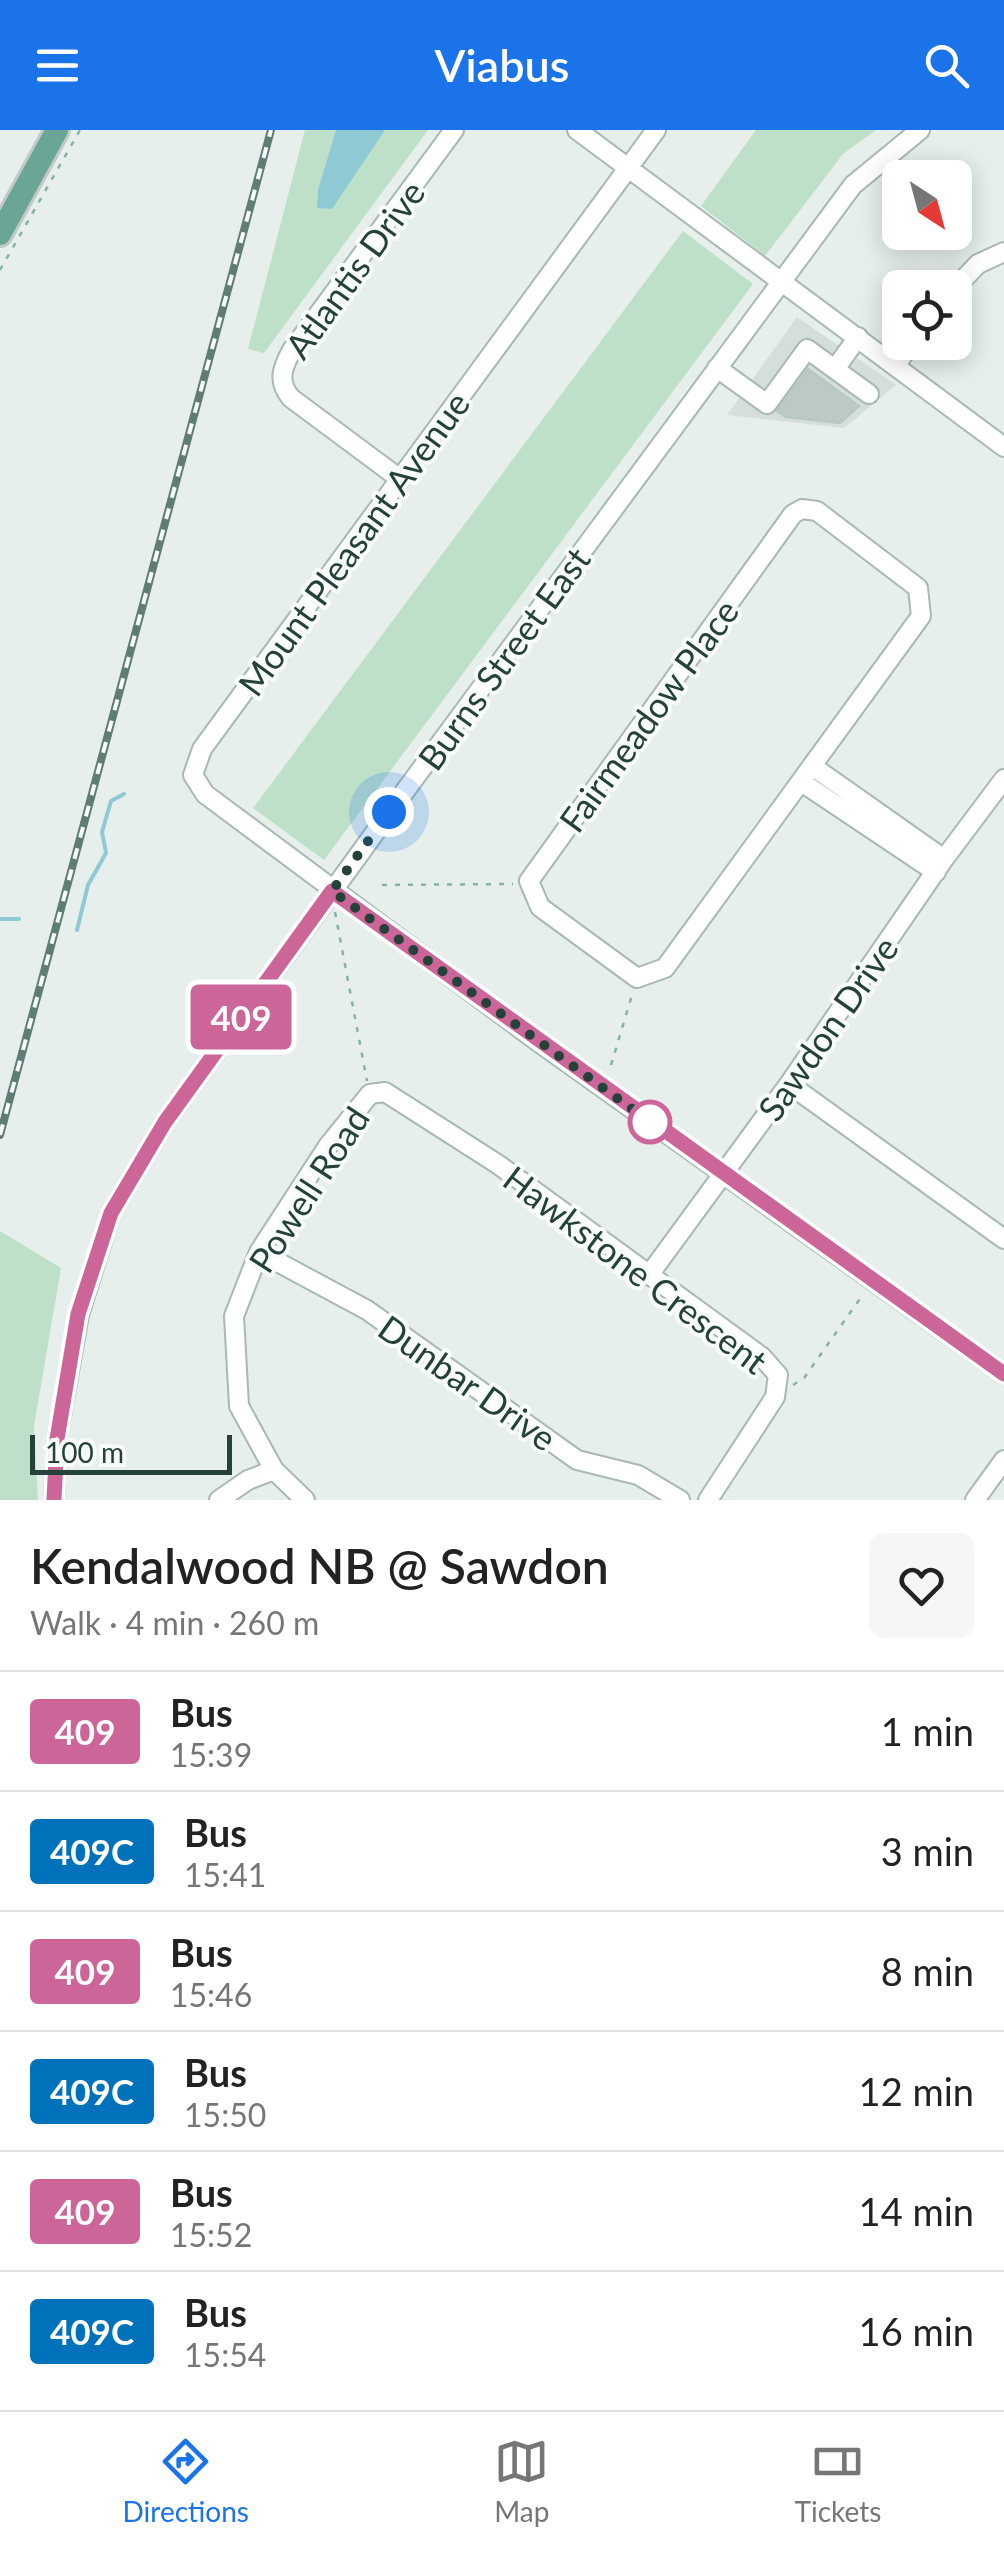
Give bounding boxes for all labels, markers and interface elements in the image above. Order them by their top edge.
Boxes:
icon: menu [30,38,85,93]
text: Viabus [435,38,569,92]
icon: search [919,38,974,93]
north arrow [882,160,972,250]
map controls [882,160,972,360]
street label: Atlantis Drive [276,172,432,366]
button: locate [882,270,972,360]
street label: Mount Pleasant Avenue [229,383,477,703]
street label: Burns Street East [408,538,598,777]
street label: Fairmeadow Place [550,591,746,839]
your location [364,787,414,837]
street label: Sawdon Drive [748,928,906,1128]
line badge: 409 [184,984,298,1050]
text: 409 [211,996,271,1038]
street label: Powell Road [239,1099,377,1279]
unlabelled marker [629,1101,671,1143]
street label: Hawkstone Crescent [496,1156,776,1382]
street label: Dunbar Drive [371,1305,565,1459]
scale bar [30,1430,232,1474]
text: 100 m [45,1435,124,1469]
button: heart [869,1533,974,1638]
text: Kendalwood NB @ Sawdon [30,1537,609,1594]
text: Walk · 4 min · 260 m [30,1603,319,1642]
text: Bus [170,1689,233,1735]
text: 1 min [881,1708,974,1754]
text: 409 [55,1710,115,1752]
text: 15:39 [170,1735,252,1774]
text: Bus [184,1809,247,1855]
text: 3 min [881,1828,974,1874]
text: 409C [50,1830,134,1872]
text: 15:41 [184,1855,266,1894]
text: Bus [170,1929,233,1975]
text: 8 min [881,1948,974,1994]
text: 409 [55,1950,115,1992]
text: 15:46 [170,1975,252,2014]
text: Bus [184,2049,247,2095]
text: 12 min [859,2068,974,2114]
text: 409C [50,2070,134,2112]
text: 15:50 [184,2095,266,2134]
text: Bus [170,2169,233,2215]
text: 14 min [859,2188,974,2234]
text: 409 [55,2190,115,2232]
text: 15:52 [170,2215,252,2254]
text: Bus [184,2289,247,2335]
text: 16 min [859,2308,974,2354]
text: 409C [50,2310,134,2352]
text: 15:54 [184,2335,266,2374]
tab: Directions [123,2434,249,2528]
tab: Map [494,2434,549,2528]
tab: Tickets [795,2434,881,2528]

